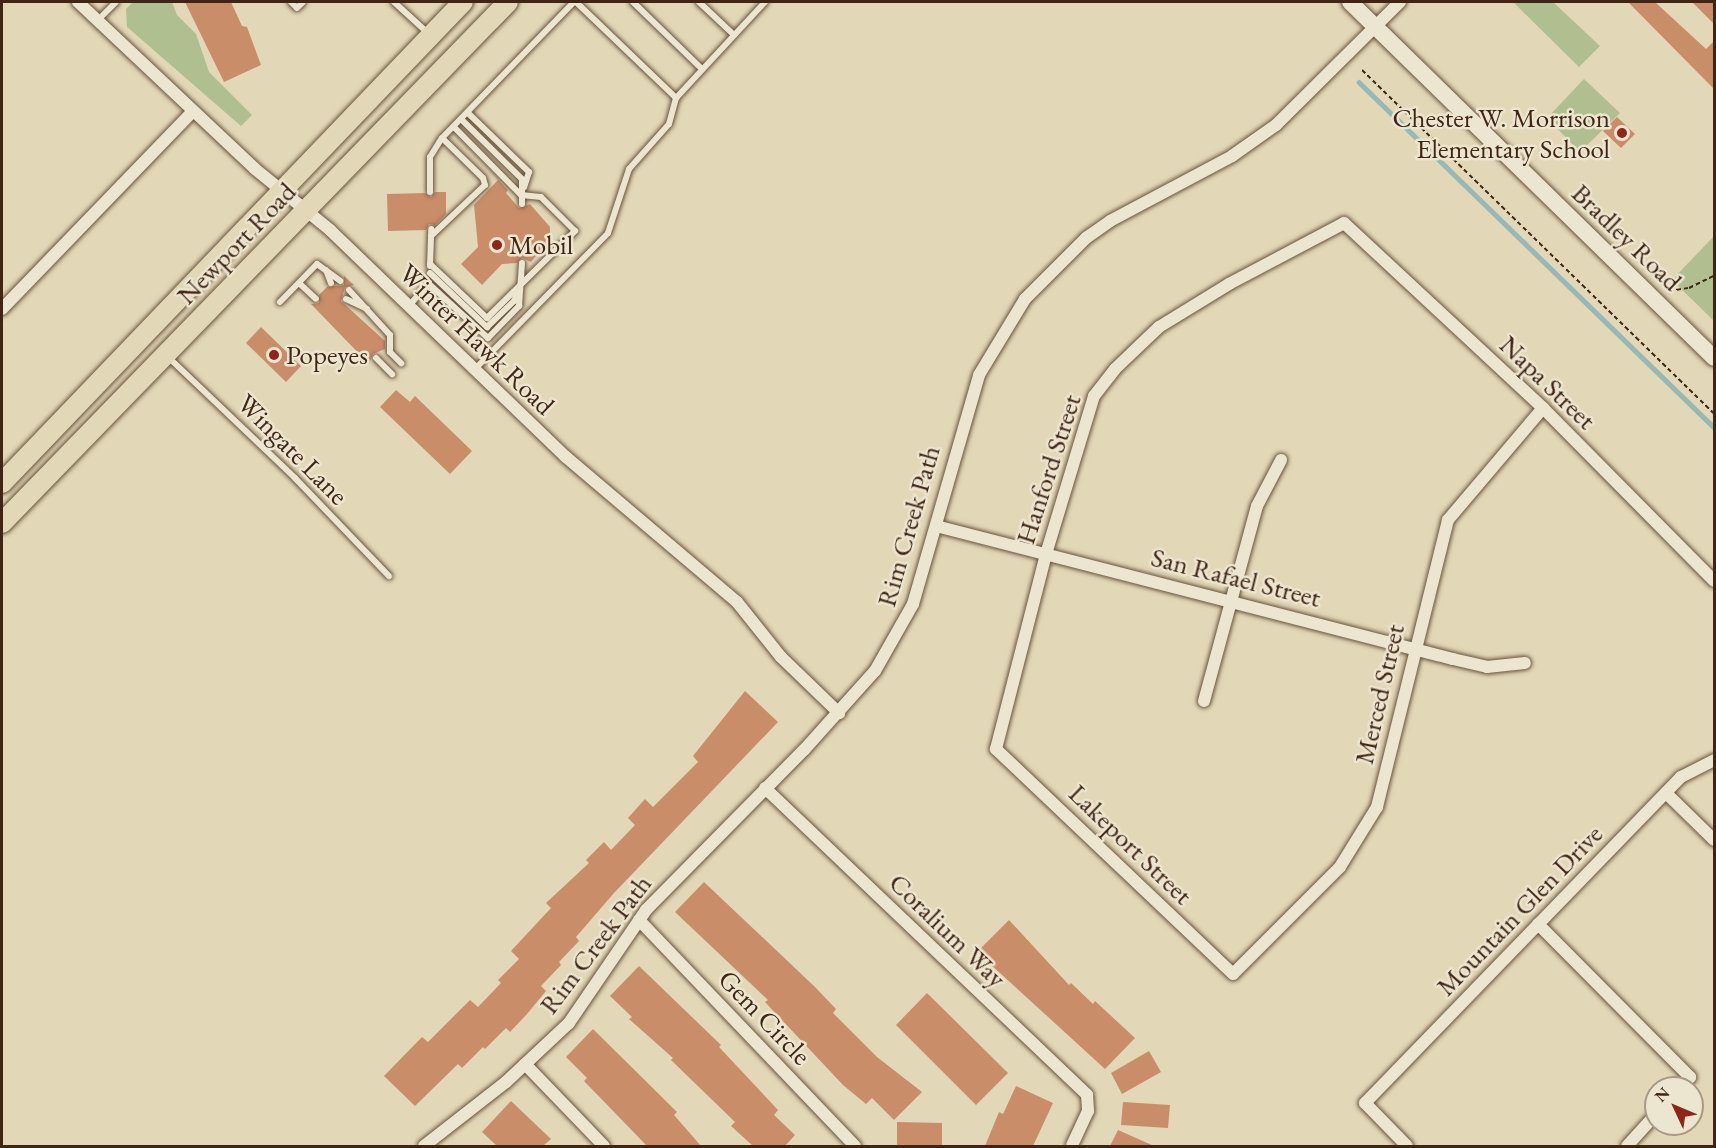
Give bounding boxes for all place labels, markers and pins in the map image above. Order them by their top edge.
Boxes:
place label: Chester W. Morrison Elementary School [1392,101,1610,164]
marker: Chester W. Morrison Elementary School [1615,126,1629,140]
place label: Mobil [509,229,573,261]
marker: Mobil [490,238,504,252]
place label: Popeyes [286,339,368,371]
marker: Popeyes [267,348,281,362]

